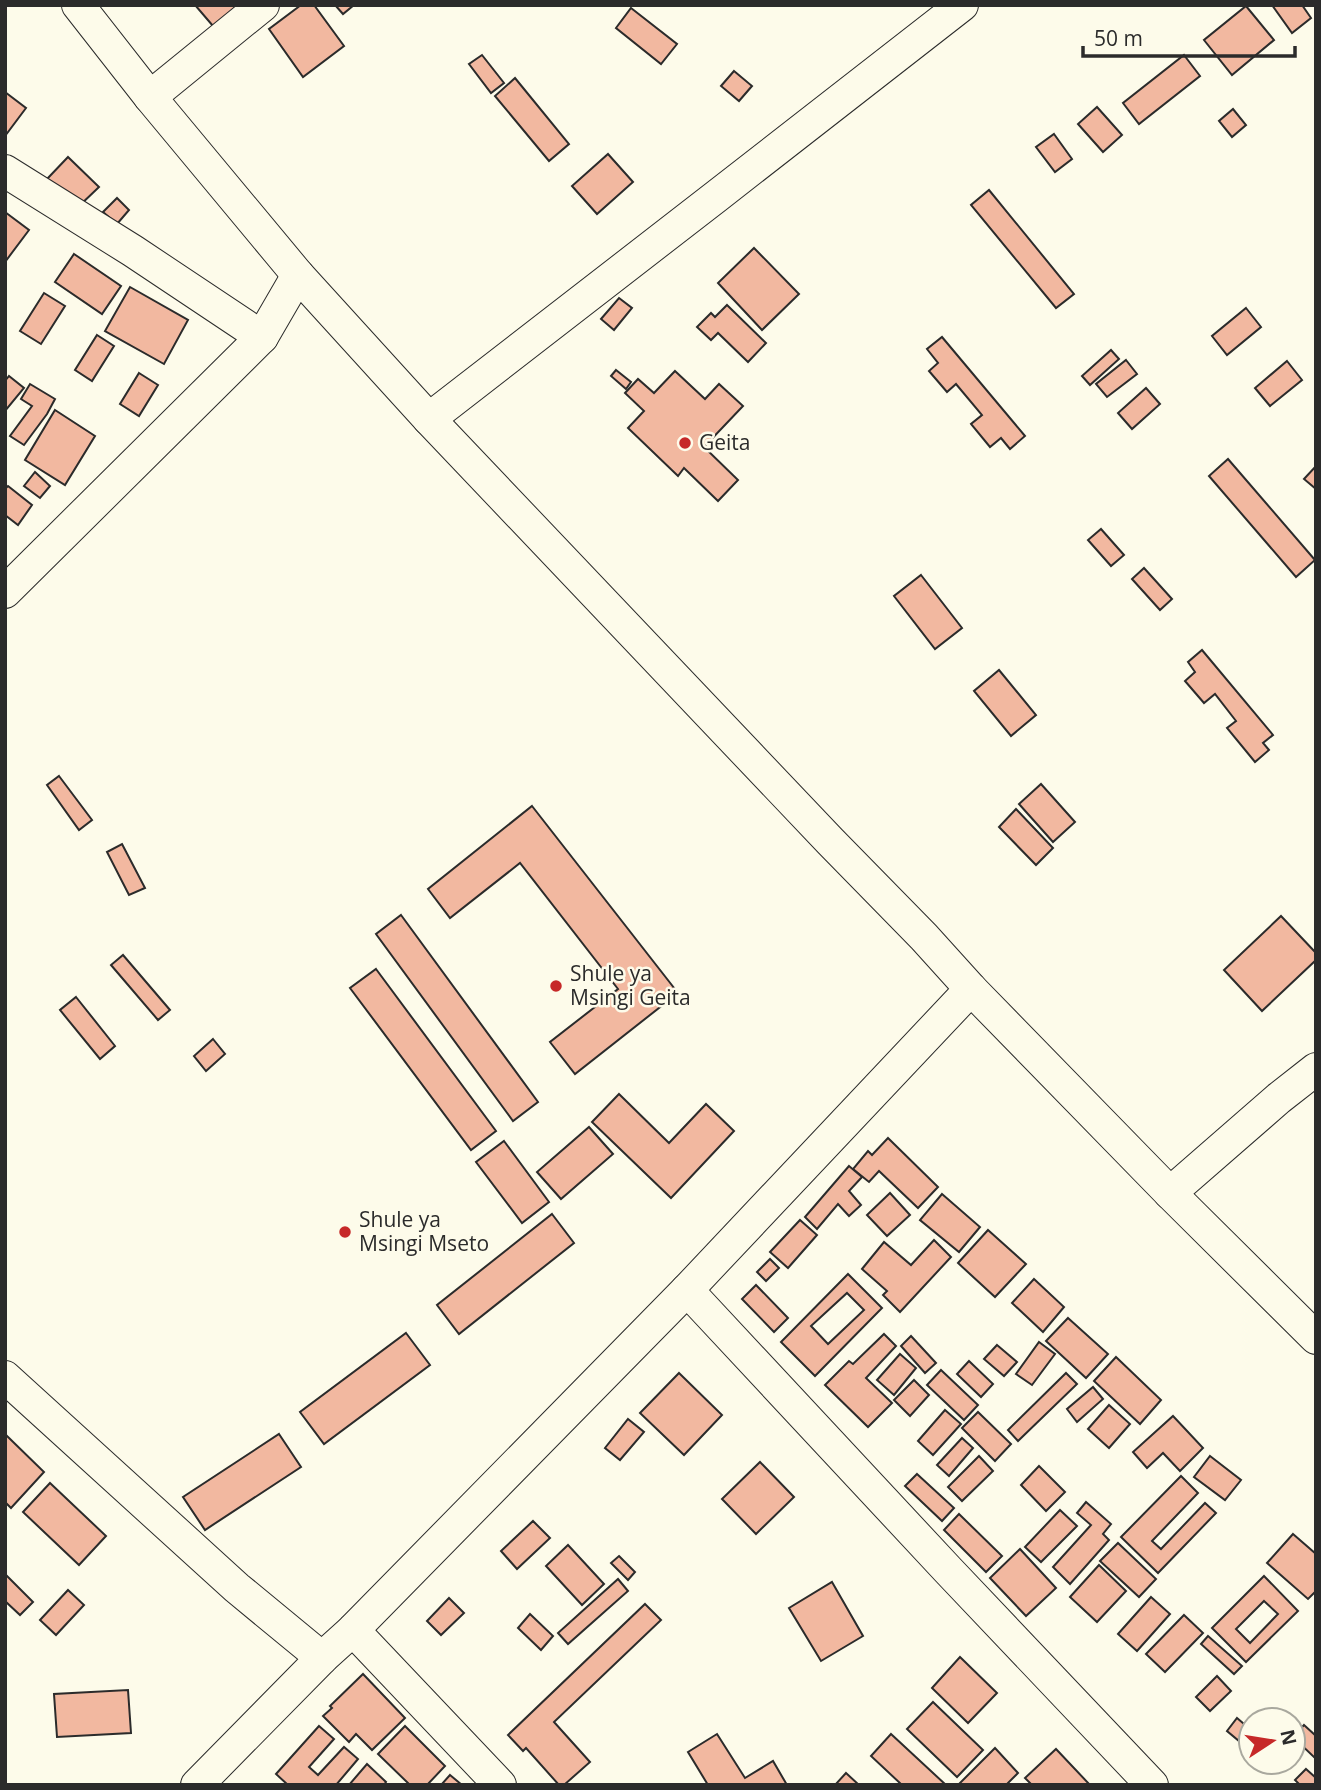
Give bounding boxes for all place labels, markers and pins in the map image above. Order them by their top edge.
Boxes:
place label: Geita [699,428,751,456]
marker: Geita [677,435,693,451]
place label: Shule ya Msingi Geita [570,959,691,1011]
marker: Shule ya Msingi Geita [548,978,564,994]
place label: Shule ya Msingi Mseto [359,1205,489,1257]
marker: Shule ya Msingi Mseto [337,1224,353,1240]

